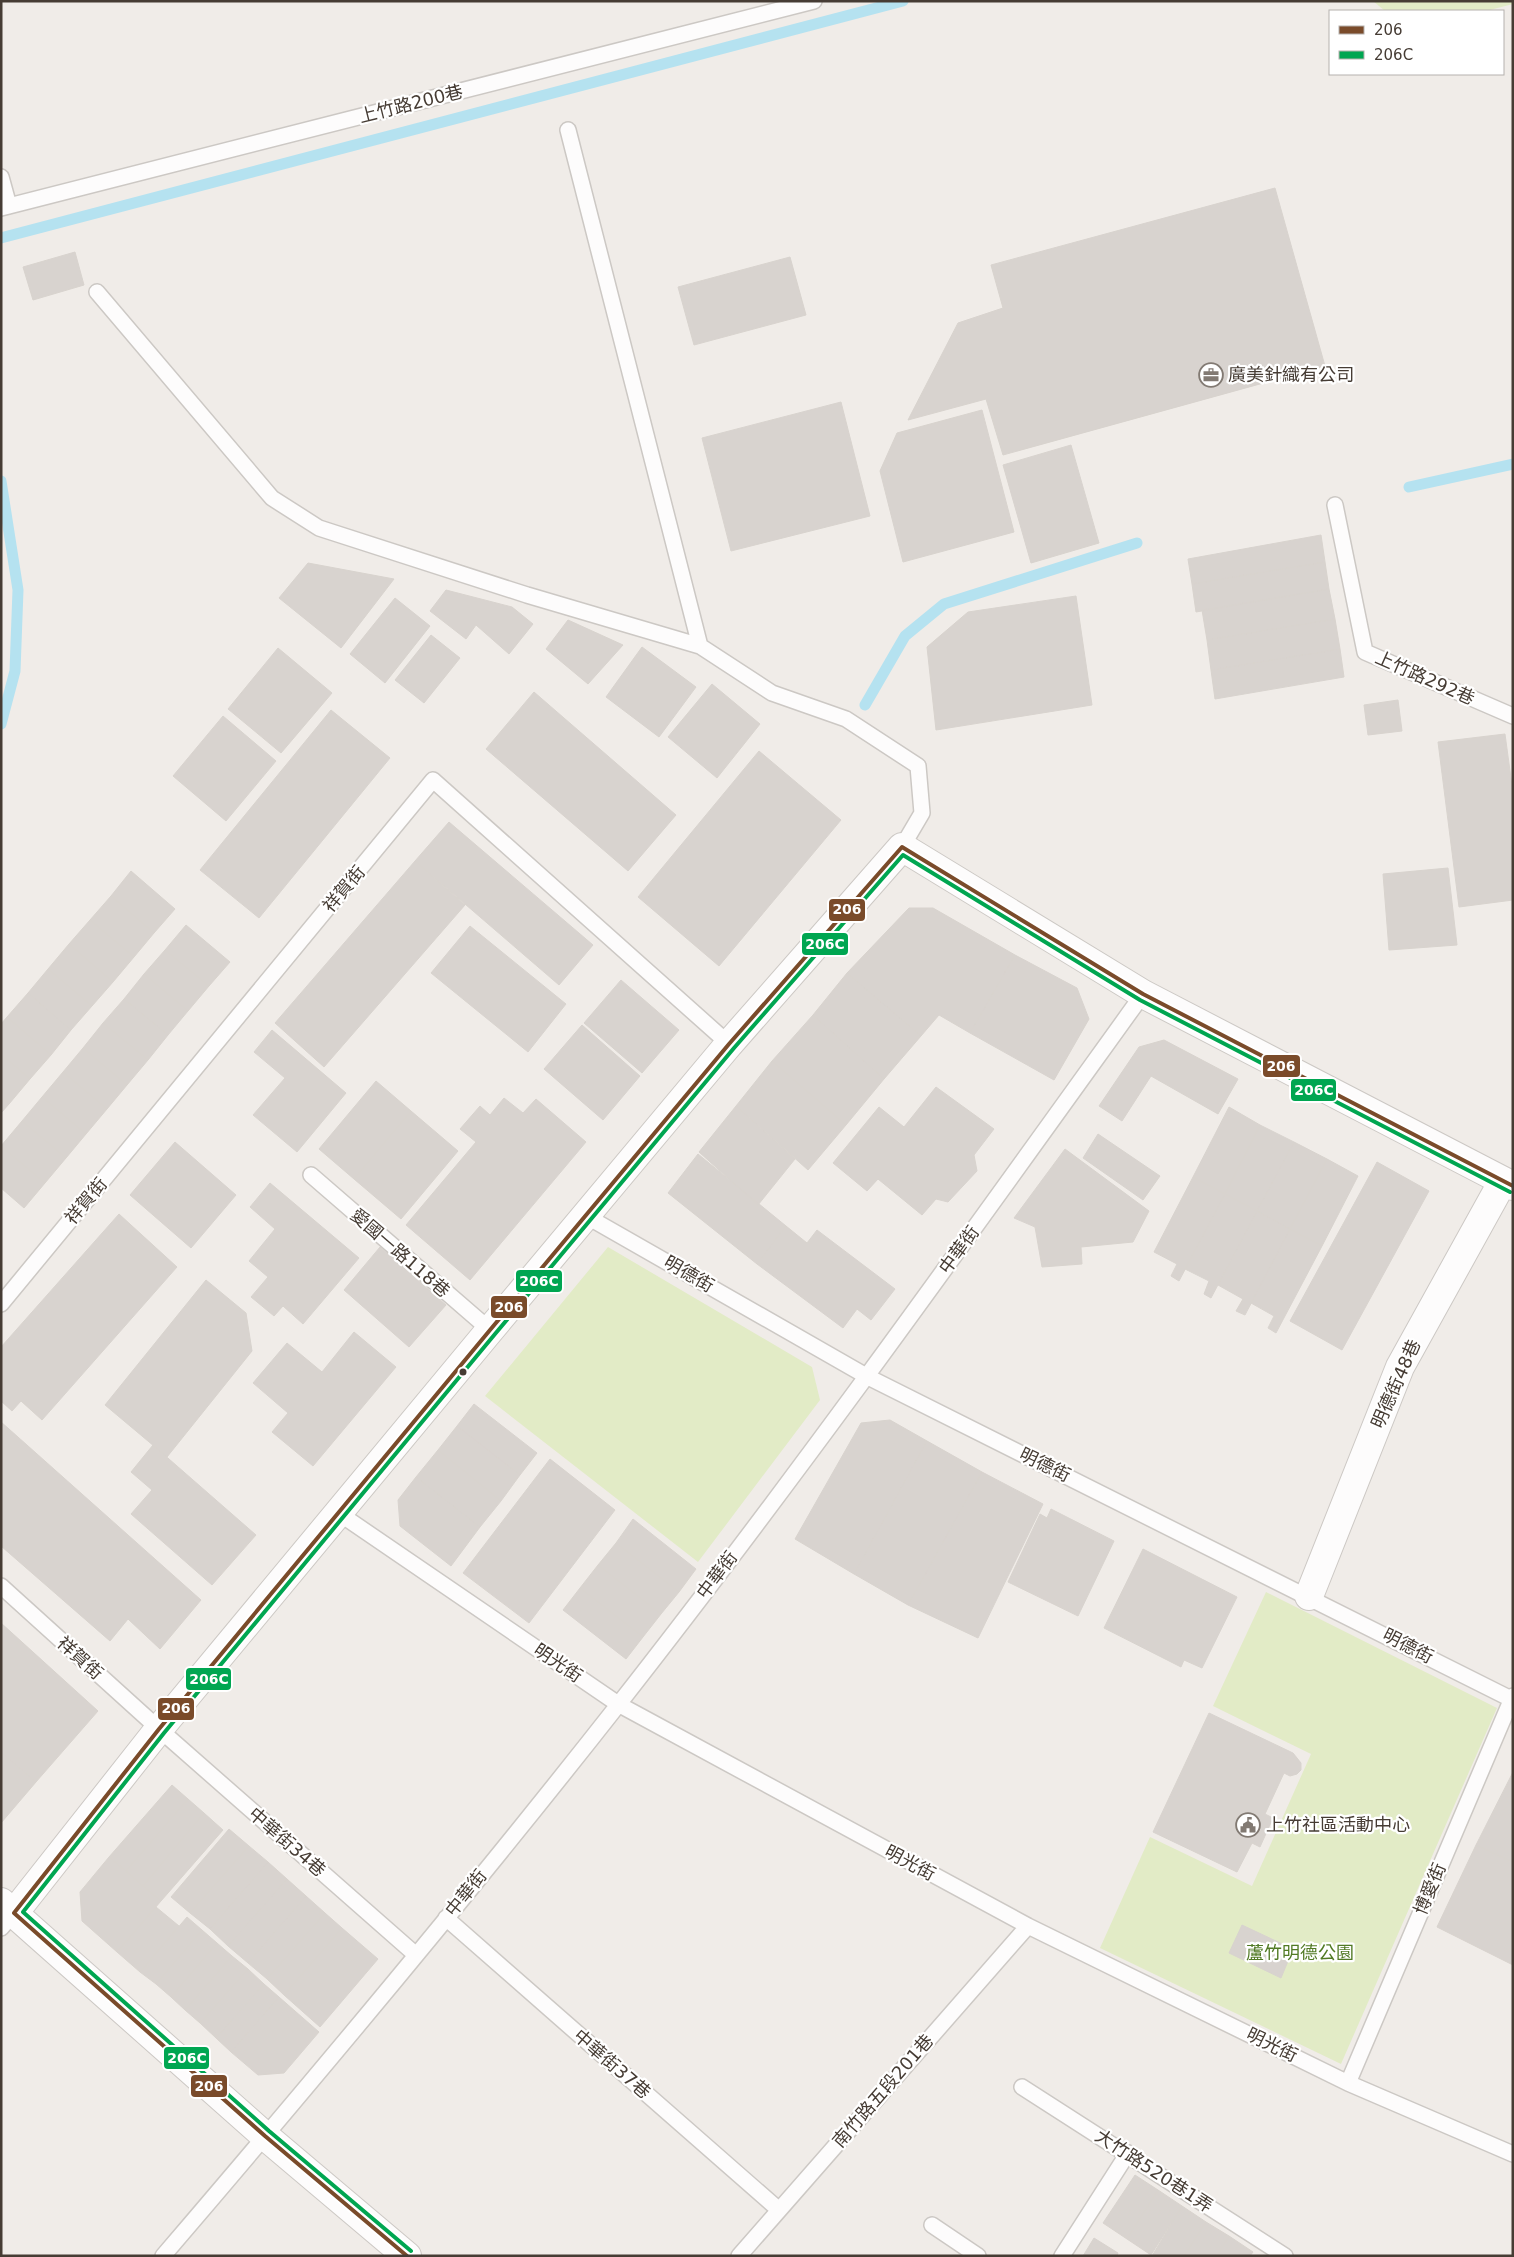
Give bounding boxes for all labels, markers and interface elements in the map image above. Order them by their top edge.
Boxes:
legend [1329,10,1504,75]
text: 206 [1374,21,1403,39]
text: 206C [1374,46,1413,64]
street label: 上竹路200巷 [357,80,465,127]
office icon: 廣美針織有公司 [1198,362,1224,388]
place label: 廣美針織有公司 [1228,364,1354,385]
street label: 上竹路292巷 [1372,646,1478,709]
street label: 祥賀街 [318,861,369,916]
line badge: 206 [828,898,866,922]
text: 206 [832,901,862,917]
line badge: 206C [801,932,849,956]
text: 206C [805,936,845,952]
line badge: 206 [1262,1054,1301,1078]
text: 206 [1266,1058,1296,1074]
line badge: 206C [1290,1078,1337,1102]
text: 206C [1294,1082,1334,1098]
street label: 祥賀街 [60,1173,111,1228]
street label: 愛國一路118巷 [347,1204,454,1301]
street label: 中華街 [934,1222,983,1278]
street label: 明德街 [661,1251,718,1296]
line badge: 206C [515,1269,563,1293]
text: 206C [519,1273,559,1289]
line badge: 206 [490,1295,528,1319]
text: 206 [494,1299,524,1315]
street label: 明德街48巷 [1367,1336,1424,1431]
unlabelled marker [458,1367,468,1377]
street label: 明德街 [1016,1443,1074,1486]
street label: 中華街 [692,1547,741,1603]
street label: 明德街 [1379,1624,1437,1667]
street label: 祥賀街 [53,1632,107,1683]
street label: 明光街 [530,1639,587,1686]
line badge: 206C [185,1667,232,1691]
text: 206C [189,1671,229,1687]
line badge: 206 [157,1697,195,1721]
text: 206 [161,1700,191,1716]
street label: 中華街34巷 [245,1803,330,1881]
public building icon: 上竹社區活動中心 [1235,1812,1261,1838]
place label: 上竹社區活動中心 [1266,1814,1410,1835]
street label: 明光街 [881,1841,939,1885]
street label: 博愛街 [1409,1860,1450,1918]
street label: 中華街 [440,1865,491,1920]
park label: 蘆竹明德公園 [1246,1942,1354,1963]
street label: 明光街 [1243,2023,1301,2066]
street label: 中華街37巷 [570,2025,655,2103]
street label: 南竹路五段201巷 [828,2030,937,2151]
line badge: 206C [163,2046,210,2070]
text: 206C [167,2050,207,2066]
line badge: 206 [190,2074,228,2098]
text: 206 [194,2078,224,2094]
street label: 大竹路520巷1弄 [1092,2125,1217,2216]

